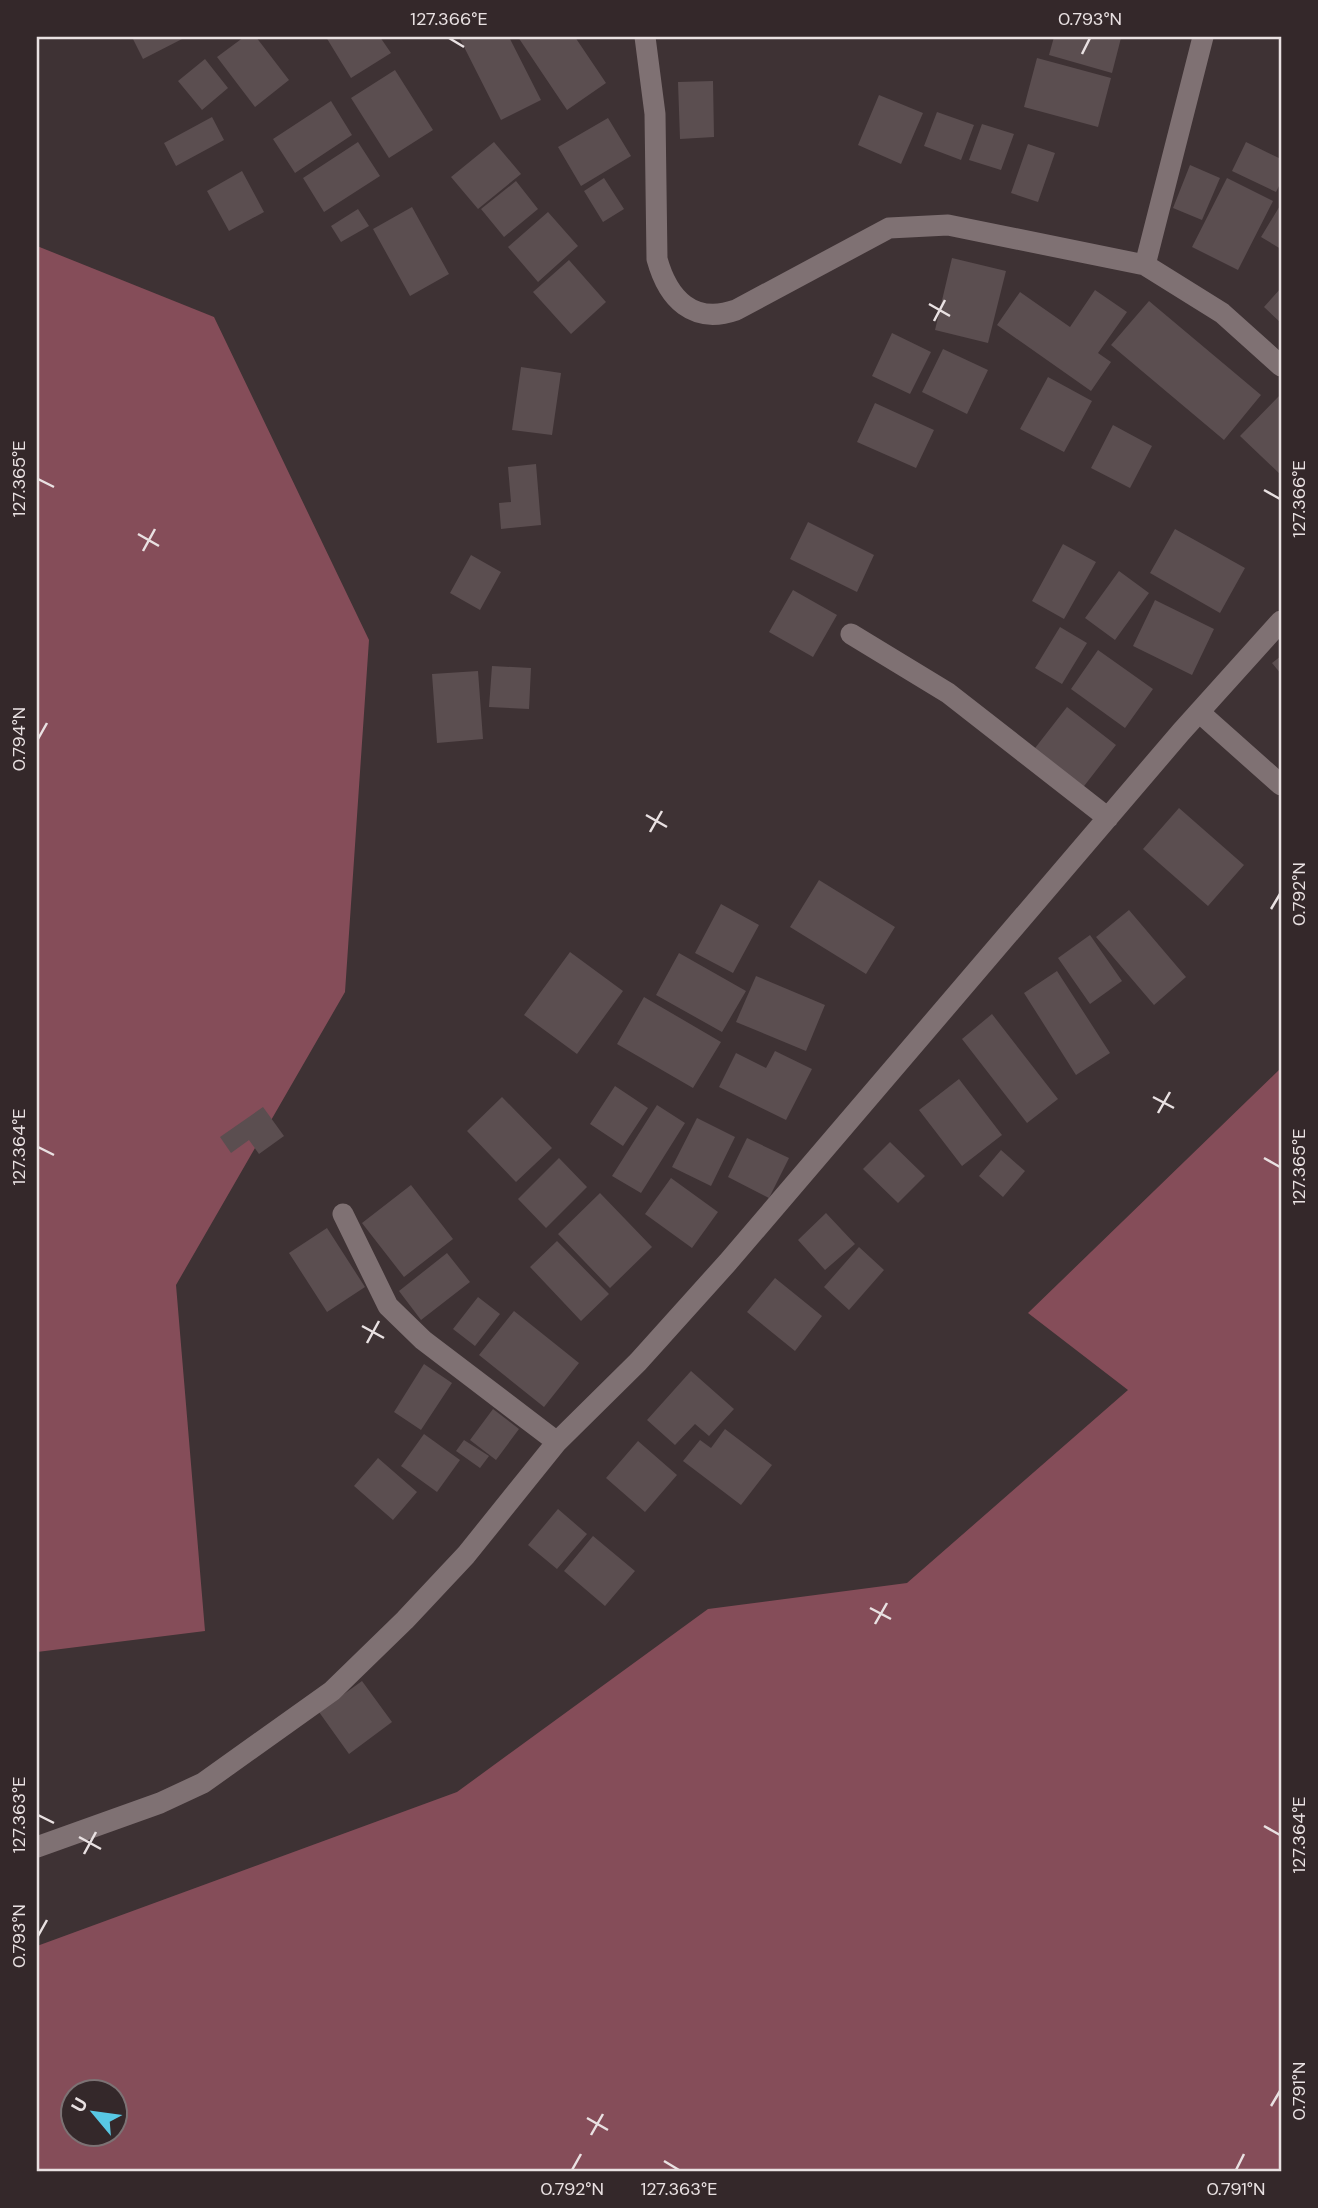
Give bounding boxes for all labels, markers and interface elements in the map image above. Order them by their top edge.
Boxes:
text: 127.366°E [410,7,488,31]
text: 0.793°N [1058,7,1122,31]
text: 127.365°E [7,441,31,517]
text: 127.366°E [1287,460,1311,538]
text: 0.794°N [7,707,31,771]
text: 0.792°N [1287,862,1311,926]
text: 127.364°E [7,1109,31,1186]
text: 127.365°E [1287,1129,1311,1205]
text: 127.363°E [7,1777,31,1853]
text: 127.364°E [1287,1797,1311,1874]
text: 0.793°N [7,1904,31,1968]
text: 0.791°N [1287,2062,1311,2121]
north arrow [60,2078,130,2148]
text: U [65,2093,94,2117]
text: 0.792°N [540,2177,604,2201]
text: 127.363°E [641,2177,717,2201]
text: 0.791°N [1207,2177,1266,2201]

